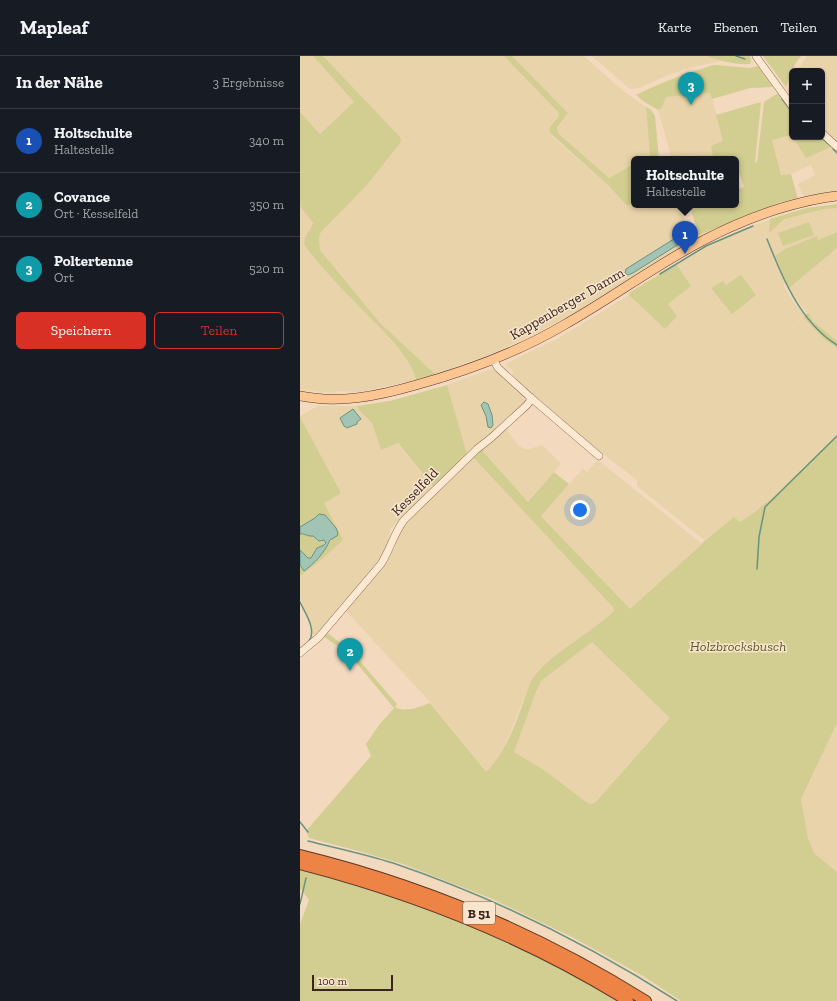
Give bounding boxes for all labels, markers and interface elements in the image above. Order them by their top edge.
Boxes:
text: Mapleaf [20,16,88,39]
text: Karte [658,19,691,36]
text: Ebenen [713,19,758,36]
text: Teilen [780,19,817,36]
map controls [789,68,825,140]
button: + [789,68,825,104]
text: In der Nähe [16,72,103,92]
pin: 3 [678,72,704,105]
text: 3 Ergebnisse [213,75,284,90]
button: − [789,104,825,140]
text: Holtschulte [54,124,132,142]
text: 1 [26,133,32,148]
text: 340 m [249,133,284,148]
text: Haltestelle [54,142,114,157]
popup [631,156,739,208]
text: Holtschulte [646,166,724,184]
text: Haltestelle [646,184,706,199]
text: Covance [54,188,110,206]
text: 2 [26,197,32,212]
text: 350 m [249,197,284,212]
text: Ort · Kesselfeld [54,206,138,221]
pin: 1 [672,221,698,254]
text: Poltertenne [54,252,133,270]
text: 3 [26,261,32,276]
text: 520 m [249,261,284,276]
street label: Kappenberger Damm [507,264,627,344]
text: Ort [54,270,74,285]
button: Speichern [16,312,146,349]
button: Teilen [154,312,284,349]
street label: Kesselfeld [388,464,442,520]
your location [570,500,590,520]
pin: 2 [337,638,363,671]
park label: Holzbrocksbusch [690,638,786,655]
road number: B 51 [463,902,495,924]
scale bar [312,973,393,992]
text: 100 m [318,975,347,988]

